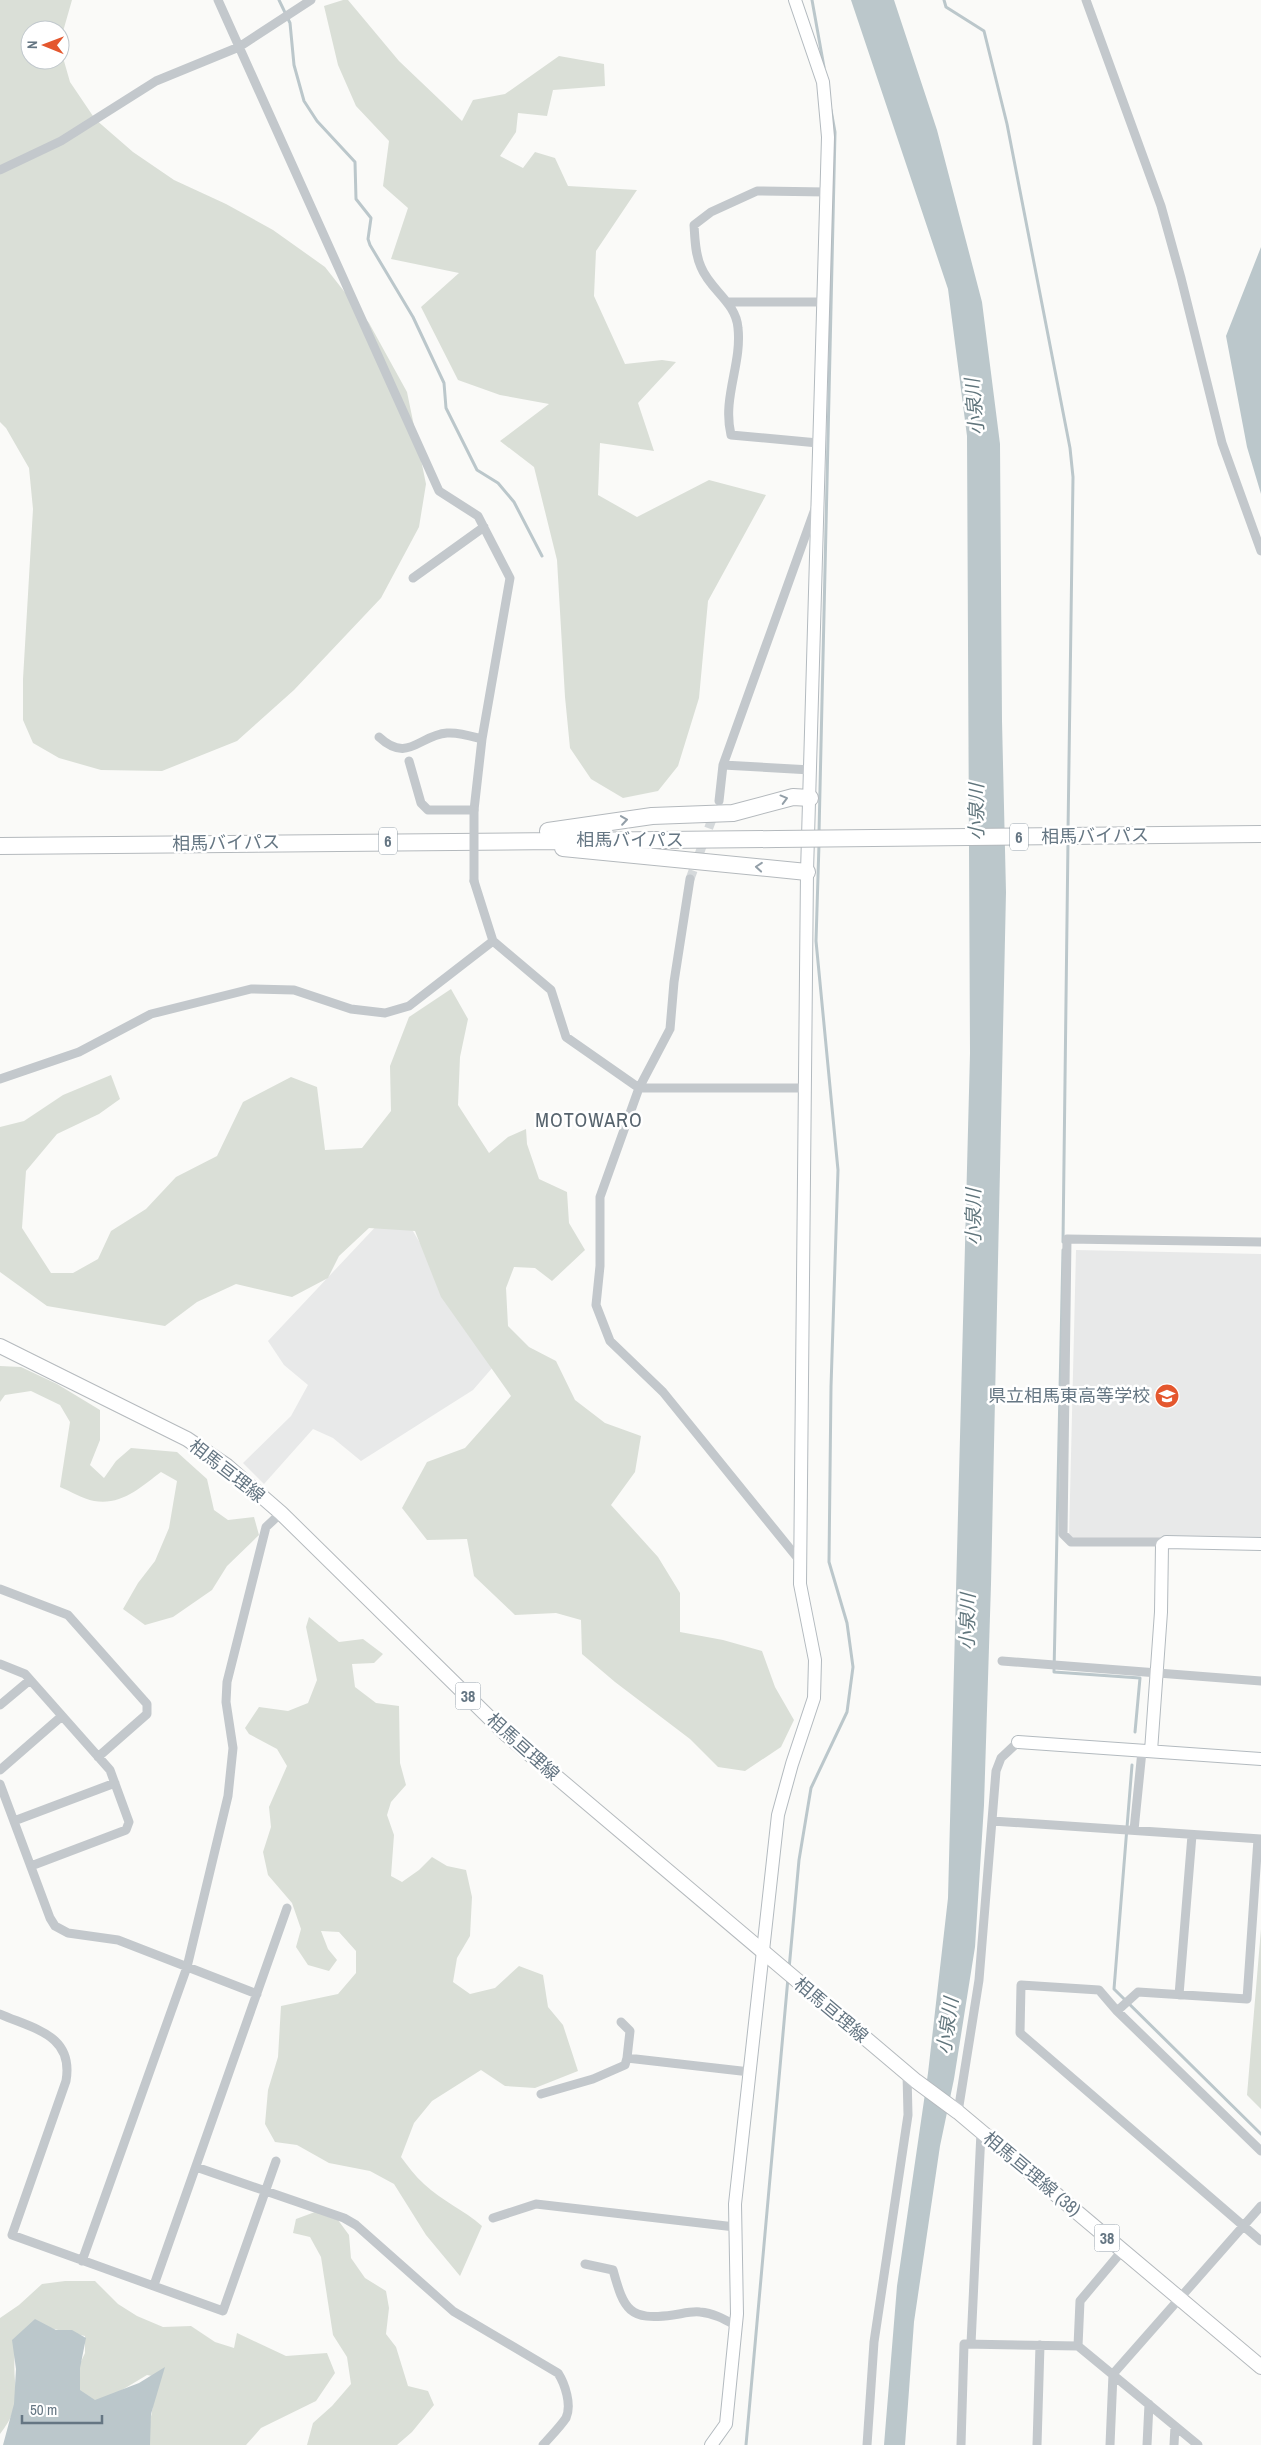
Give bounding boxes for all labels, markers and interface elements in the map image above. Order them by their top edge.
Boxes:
north arrow [20,20,70,70]
text: N [23,40,41,49]
water label: 小泉川 [958,375,989,437]
water label: 小泉川 [963,782,989,841]
one-way arrow [780,794,789,805]
one-way arrow [620,816,628,826]
street label: 相馬バイパス [1041,822,1149,849]
road number: 6 [1010,824,1028,850]
street label: 相馬バイパス [576,827,684,852]
road number: 6 [379,828,397,854]
street label: 相馬バイパス [172,829,280,856]
one-way arrow [755,862,763,873]
district label: MOTOWARO [535,1106,643,1133]
water label: 小泉川 [960,1187,986,1246]
place label: 県立相馬東高等学校 [988,1383,1150,1408]
school or university icon: 県立相馬東高等学校 [1154,1383,1180,1409]
street label: 相馬亘理線 [184,1433,270,1508]
water label: 小泉川 [954,1591,981,1651]
road number: 38 [456,1682,480,1710]
street label: 相馬亘理線 [482,1707,565,1786]
street label: 相馬亘理線 [789,1971,874,2048]
water label: 小泉川 [930,1994,964,2056]
street label: 相馬亘理線 (38) [978,2125,1087,2222]
road number: 38 [1094,2224,1120,2252]
scale bar [22,2392,102,2424]
text: 50 m [30,2399,57,2420]

